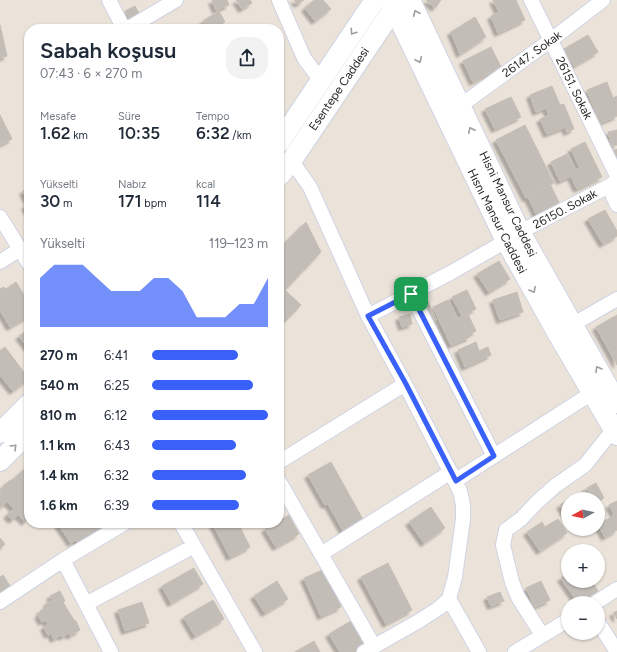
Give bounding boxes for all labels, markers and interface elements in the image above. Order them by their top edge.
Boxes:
one-way arrow [413,10,421,17]
one-way arrow [351,28,358,35]
street label: 26147. Sokak [500,28,564,80]
text: Sabah koşusu [40,37,177,64]
button: share [226,37,268,79]
street label: Esentepe Caddesi [306,45,372,133]
street label: 26151. Sokak [553,54,595,122]
one-way arrow [414,56,422,63]
text: 07:43 · 6 × 270 m [40,66,142,81]
text: Mesafe [40,110,76,123]
text: Süre [118,110,141,123]
text: Tempo [196,110,230,123]
text: 1.62 [40,123,71,143]
text: 10:35 [118,123,160,143]
text: 6:32 [196,123,230,143]
one-way arrow [468,127,476,135]
text: km [71,129,88,142]
text: /km [230,129,251,142]
street label: Hisni Mansur Caddesi [476,149,540,259]
street label: Hısnı Mansur Caddesi [464,166,530,276]
text: Yükselti [40,178,78,191]
text: Nabız [118,178,147,191]
text: kcal [196,178,215,191]
street label: 26150. Sokak [531,186,600,232]
text: 30 [40,191,60,211]
text: 171 [118,191,142,211]
text: 114 [196,191,221,211]
text: m [60,197,72,210]
text: bpm [142,197,167,210]
text: Yükselti [40,236,85,251]
text: 119–123 m [209,236,268,251]
pin [394,277,428,311]
icon: arrive [400,283,422,305]
one-way arrow [528,285,535,293]
text: 270 m [40,348,78,363]
text: 6:41 [104,348,128,363]
one-way arrow [595,366,602,373]
text: 540 m [40,378,79,393]
text: 6:25 [104,378,129,393]
text: 810 m [40,408,76,423]
text: 6:12 [104,408,127,423]
text: 1.1 km [40,438,76,453]
text: 6:43 [104,438,130,453]
one-way arrow [10,444,17,452]
text: 1.4 km [40,468,78,483]
text: 6:32 [104,468,129,483]
north arrow [561,492,605,536]
map controls [561,492,605,640]
text: 1.6 km [40,498,78,513]
text: 6:39 [104,498,129,513]
button: + [561,544,605,588]
button: − [561,596,605,640]

